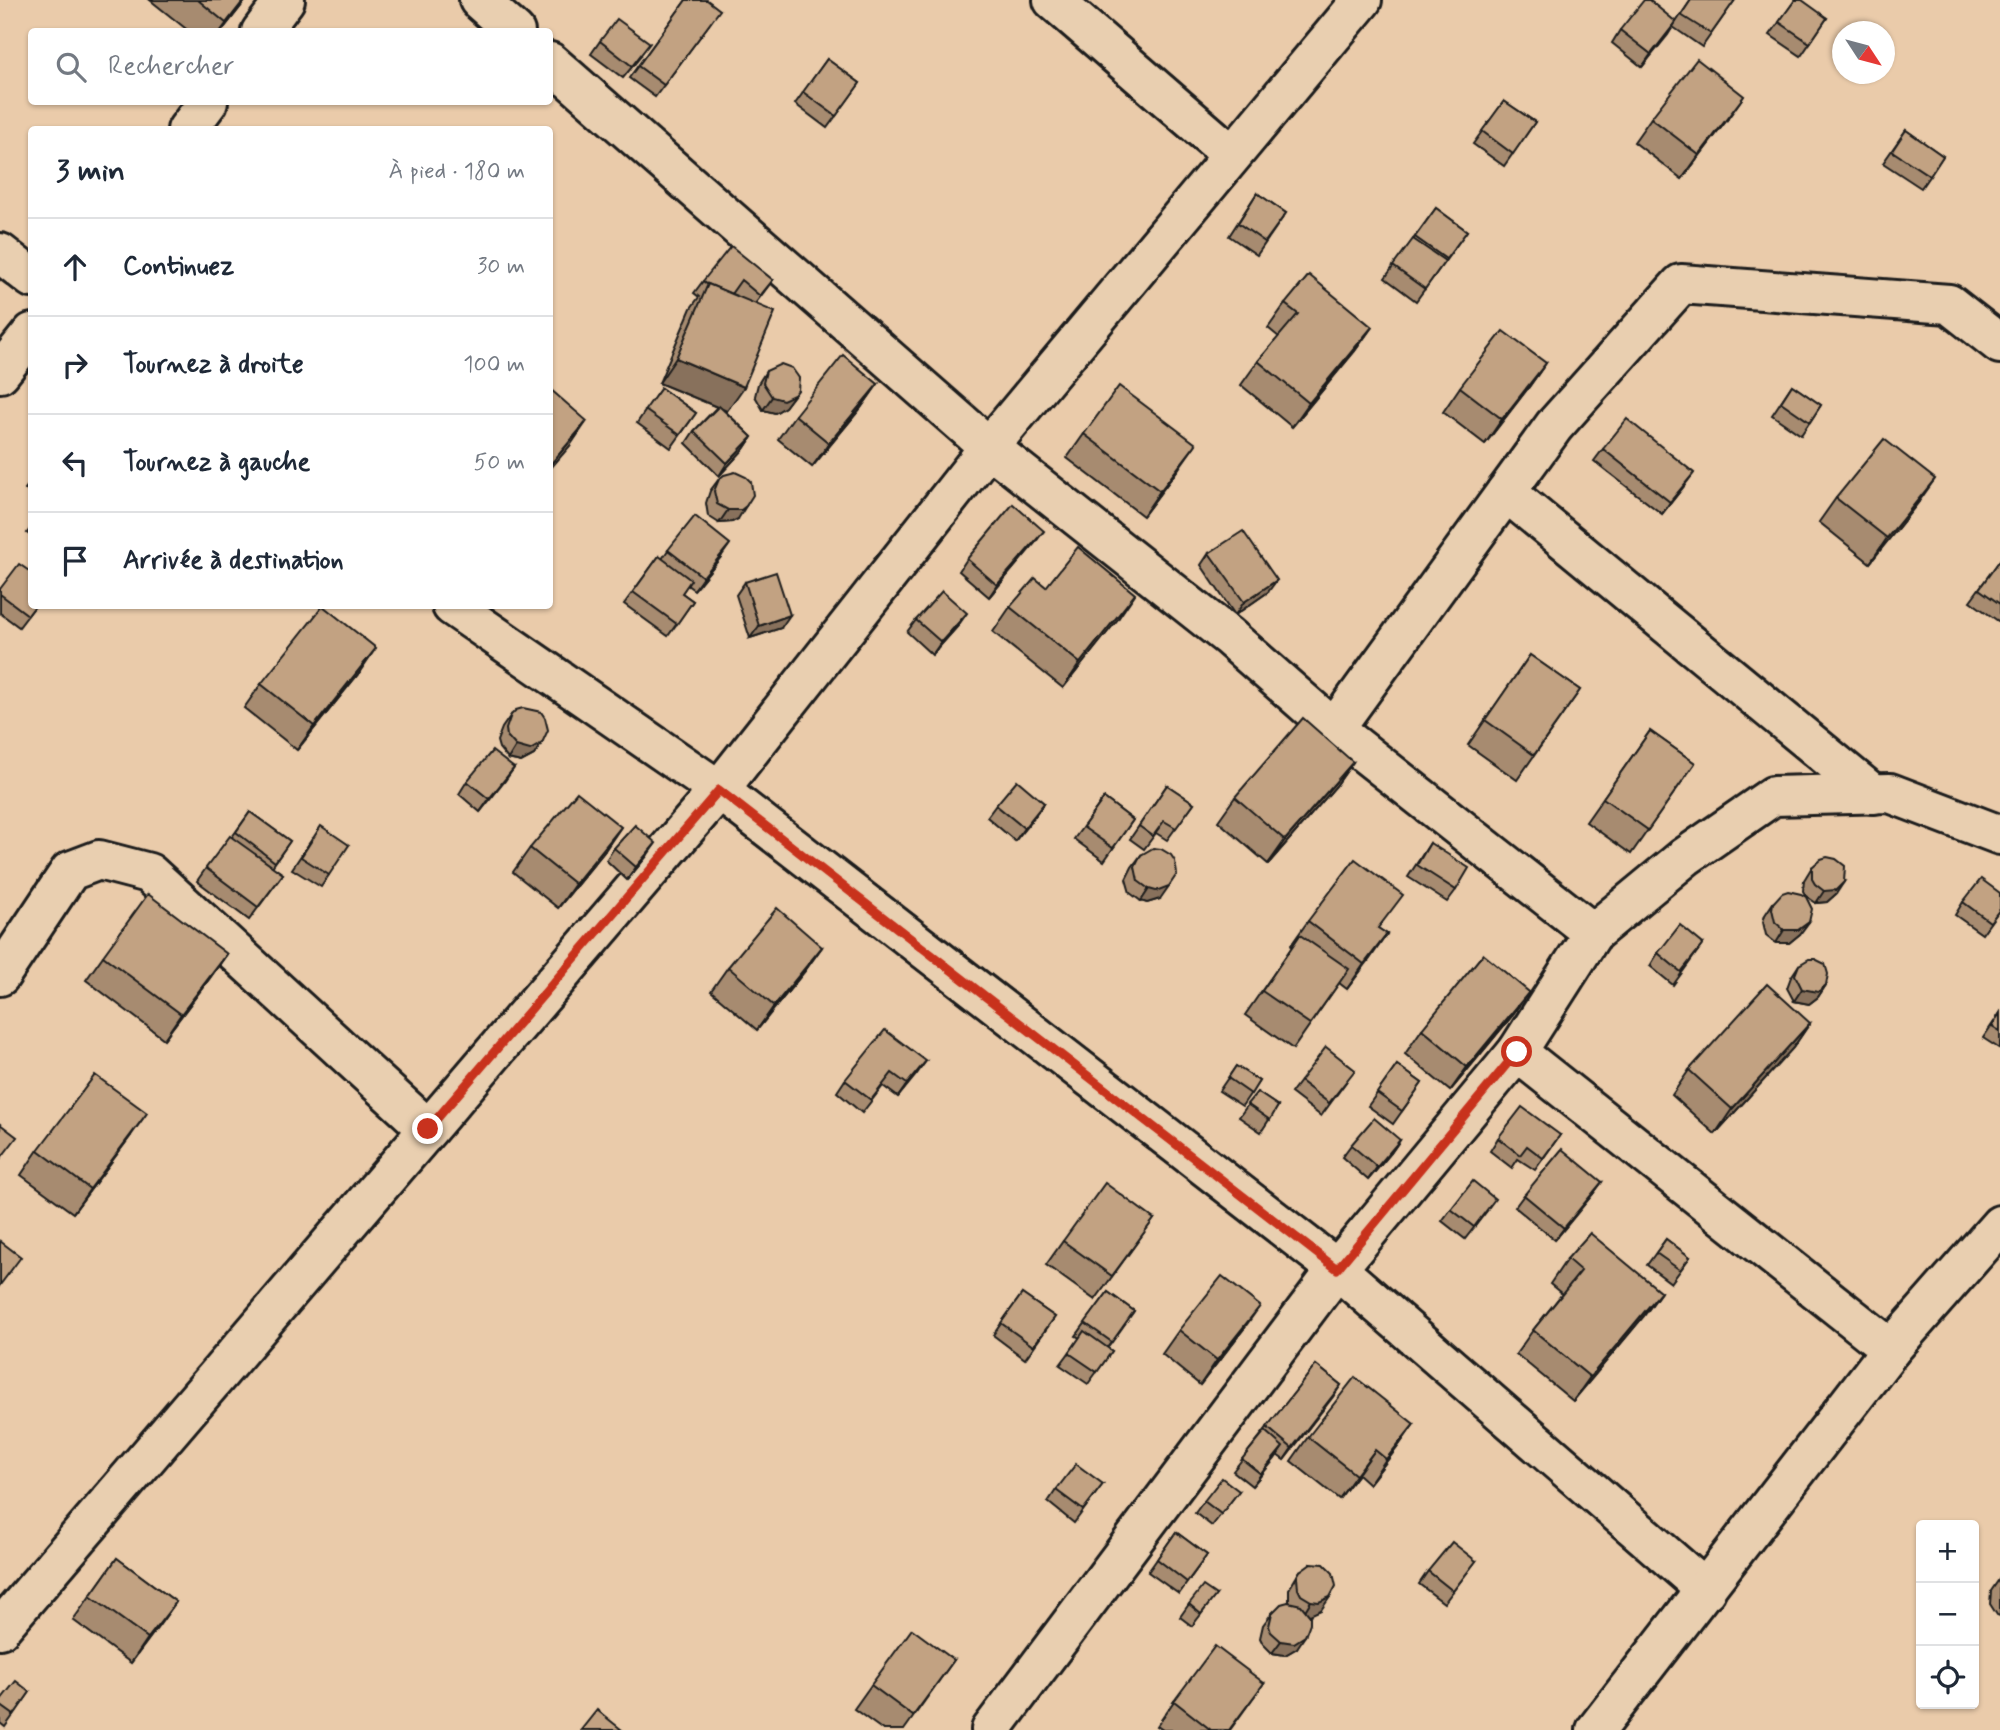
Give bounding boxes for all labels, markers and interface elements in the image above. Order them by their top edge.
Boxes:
north arrow [1832,21,1895,84]
search box [28,28,553,105]
icon: search [52,48,90,86]
text: Rechercher [108,50,234,84]
text: 3 min [56,152,125,191]
text: À pied · 180 m [388,157,525,187]
icon: ahead [56,248,94,286]
text: Continuez [123,250,234,284]
text: 30 m [477,252,525,282]
icon: right [56,346,94,384]
text: Tournez à droite [123,348,304,382]
text: 100 m [463,350,525,380]
icon: left [56,444,94,482]
text: Tournez à gauche [123,446,310,480]
text: 50 m [474,448,525,478]
icon: arrive [56,542,94,580]
text: Arrivée à destination [123,544,344,578]
route start [1501,1036,1532,1067]
route end [412,1113,443,1144]
map controls [1916,1520,1979,1709]
button: + [1916,1520,1979,1583]
button: − [1916,1583,1979,1646]
button: locate [1916,1646,1979,1709]

